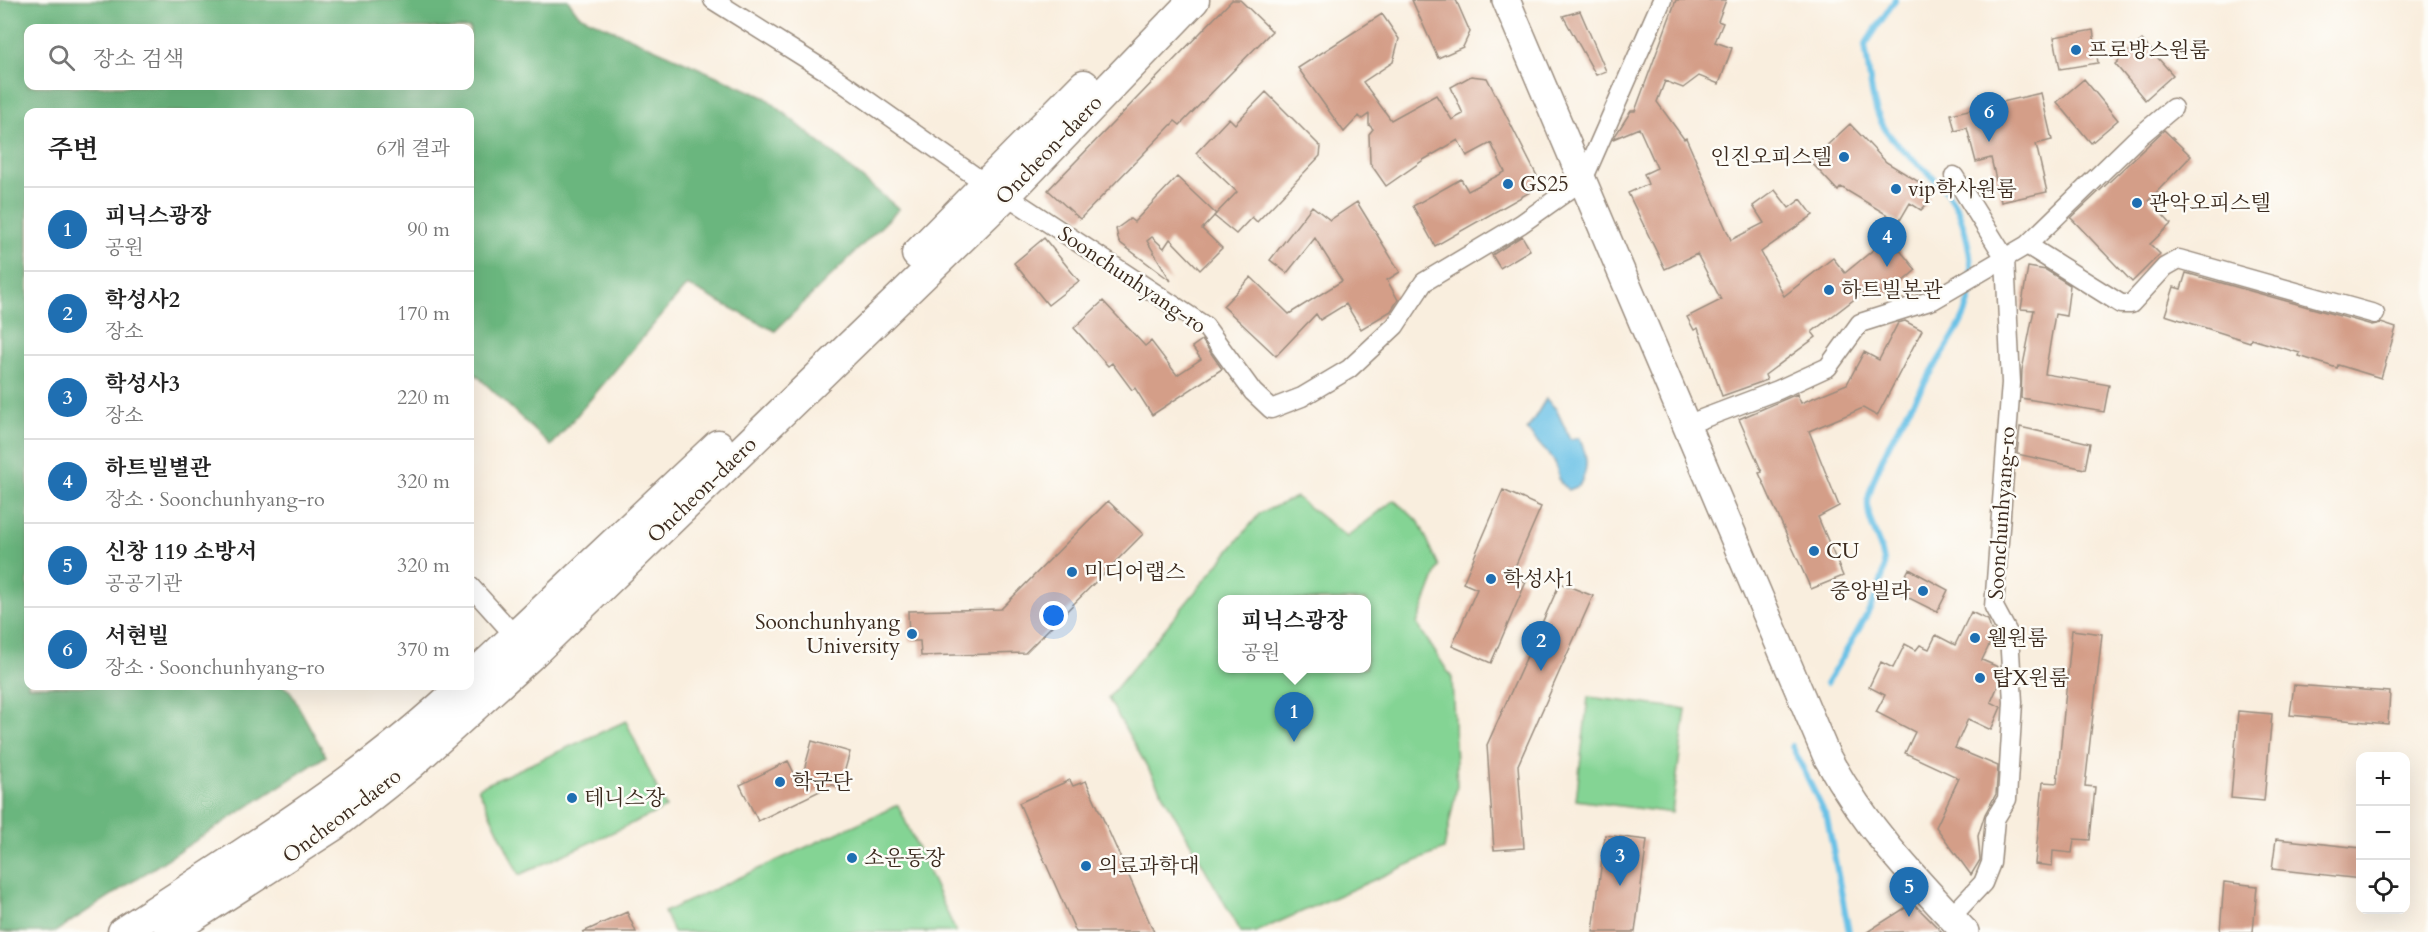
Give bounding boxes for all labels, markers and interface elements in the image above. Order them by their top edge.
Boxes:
search box [24,24,474,90]
place label: 프로방스원룸 [2088,36,2210,65]
icon: search [45,41,78,74]
marker: 프로방스원룸 [2069,43,2083,57]
text: 장소 검색 [93,44,184,74]
street label: Oncheon-daero [989,89,1109,211]
pin: 6 [1970,92,2008,142]
text: 주변 [48,132,98,167]
text: 6개 결과 [376,135,450,162]
place label: 인진오피스텔 [1710,143,1832,172]
marker: 인진오피스텔 [1837,150,1851,164]
place label: GS25 [1520,170,1569,199]
place label: vip학사원룸 [1908,175,2017,204]
marker: GS25 [1501,177,1515,191]
marker: vip학사원룸 [1889,182,1903,196]
place label: 관악오피스텔 [2149,189,2271,218]
marker: 관악오피스텔 [2130,196,2144,210]
text: 피닉스광장 [105,201,211,231]
text: 1 [62,216,73,243]
text: 90 m [407,216,450,243]
pin: 4 [1868,218,1906,267]
street label: Soonchunhyang-ro [1052,219,1212,341]
text: 공원 [105,234,144,261]
place label: 하트빌본관 [1841,276,1943,305]
marker: 하트빌본관 [1822,283,1836,297]
text: 학성사2 [105,285,180,315]
text: 2 [62,300,73,327]
text: 170 m [397,300,450,327]
text: 장소 [105,318,144,345]
text: 학성사3 [105,369,180,399]
text: 3 [62,384,73,411]
text: 220 m [397,384,450,411]
text: 장소 [105,402,144,429]
street label: Soonchunhyang-ro [1981,425,2023,601]
street label: Oncheon-daero [641,430,763,550]
text: 하트빌별관 [105,453,211,483]
text: 4 [62,468,73,495]
text: 320 m [397,468,450,495]
text: 장소 · Soonchunhyang-ro [105,486,325,513]
text: 신창 119 소방서 [105,537,257,567]
place label: CU [1826,537,1859,566]
marker: CU [1807,544,1821,558]
text: 5 [62,552,73,579]
text: 320 m [397,552,450,579]
place label: 미디어랩스 [1084,558,1185,587]
marker: 미디어랩스 [1065,565,1079,579]
place label: 학성사1 [1503,565,1575,594]
text: 공공기관 [105,570,182,597]
marker: 학성사1 [1484,572,1498,586]
place label: 중앙빌라 [1830,577,1912,606]
marker: 중앙빌라 [1916,584,1930,598]
popup [1218,595,1371,673]
your location [1039,601,1068,630]
text: 피닉스광장 [1241,606,1348,636]
place label: Soonchunhyang University [755,608,900,661]
text: 서현빌 [105,621,169,651]
pin: 2 [1522,622,1560,671]
place label: 웰원룸 [1987,624,2048,653]
marker: Soonchunhyang University [905,627,919,641]
marker: 웰원룸 [1968,631,1982,645]
text: 6 [62,636,73,663]
text: 370 m [397,636,450,663]
text: 공원 [1241,639,1280,666]
text: 장소 · Soonchunhyang-ro [105,654,325,681]
place label: 탑X원룸 [1992,664,2069,693]
marker: 탑X원룸 [1973,671,1987,685]
pin: 1 [1274,692,1314,742]
map controls [2356,752,2410,914]
button: + [2356,752,2410,806]
street label: Oncheon-daero [277,762,407,870]
place label: 학군단 [792,768,854,797]
marker: 학군단 [773,775,787,789]
place label: 테니스장 [584,784,666,813]
marker: 테니스장 [565,791,579,805]
button: − [2356,806,2410,860]
pin: 3 [1600,836,1640,886]
place label: 소운동장 [864,844,946,873]
marker: 소운동장 [845,851,859,865]
place label: 의료과학대 [1098,852,1199,881]
marker: 의료과학대 [1079,859,1093,873]
button: locate [2356,860,2410,914]
pin: 5 [1890,868,1928,917]

